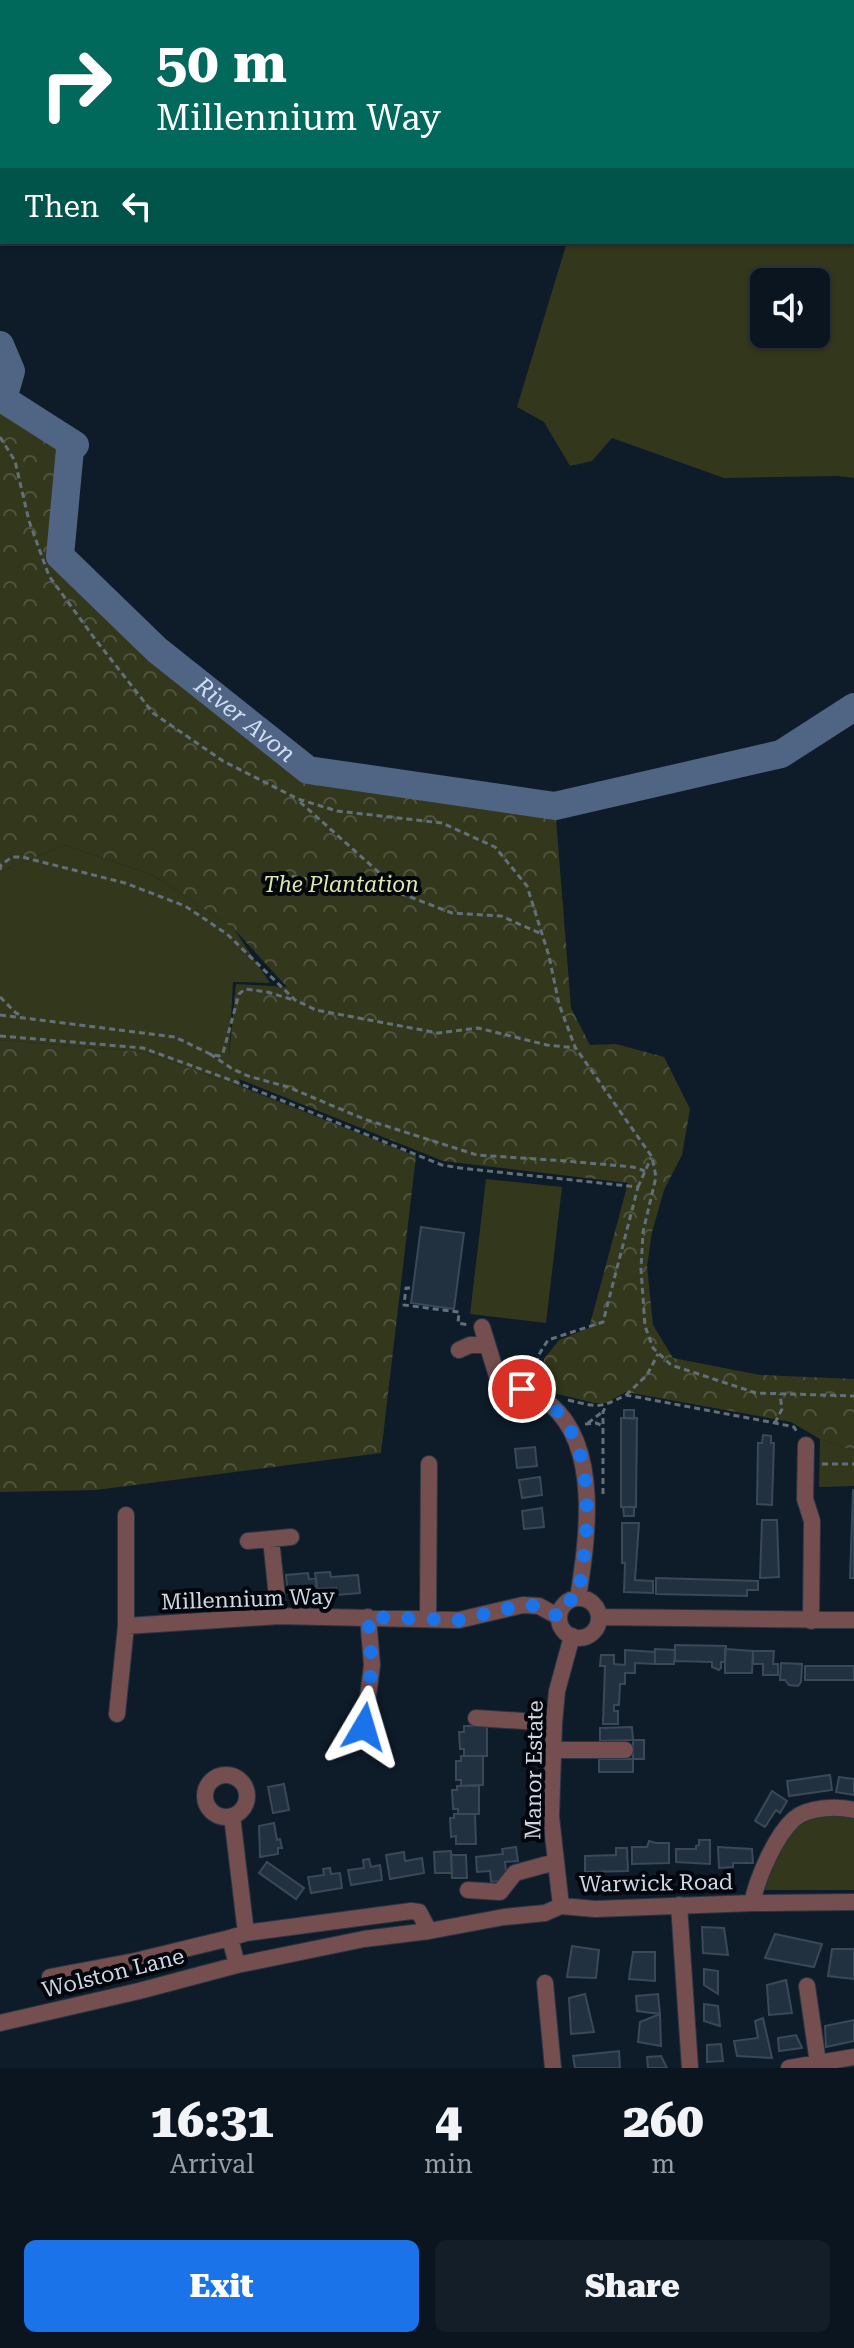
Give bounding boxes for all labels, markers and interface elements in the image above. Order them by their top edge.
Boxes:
text: 50 m [156,30,287,96]
icon: right [24,32,128,136]
text: Millennium Way [156,97,441,139]
icon: left [115,184,159,228]
text: Then [24,189,99,224]
map controls [750,268,830,348]
button: sound [750,268,830,348]
water label: River Avon [188,671,301,768]
park label: The Plantation [263,872,419,897]
pin [488,1355,556,1423]
icon: arrive [500,1367,544,1411]
street label: Millennium Way [161,1583,335,1615]
position arrow [322,1685,406,1769]
street label: Manor Estate [520,1700,548,1840]
street label: Warwick Road [579,1869,733,1897]
street label: Wolston Lane [39,1943,187,2003]
text: 16:31 [150,2093,274,2149]
text: 4 [435,2093,462,2149]
text: 260 [623,2093,704,2149]
text: Arrival [170,2149,254,2179]
text: min [424,2149,473,2179]
text: m [652,2149,675,2179]
button: Exit [24,2240,419,2332]
button: Share [435,2240,830,2332]

